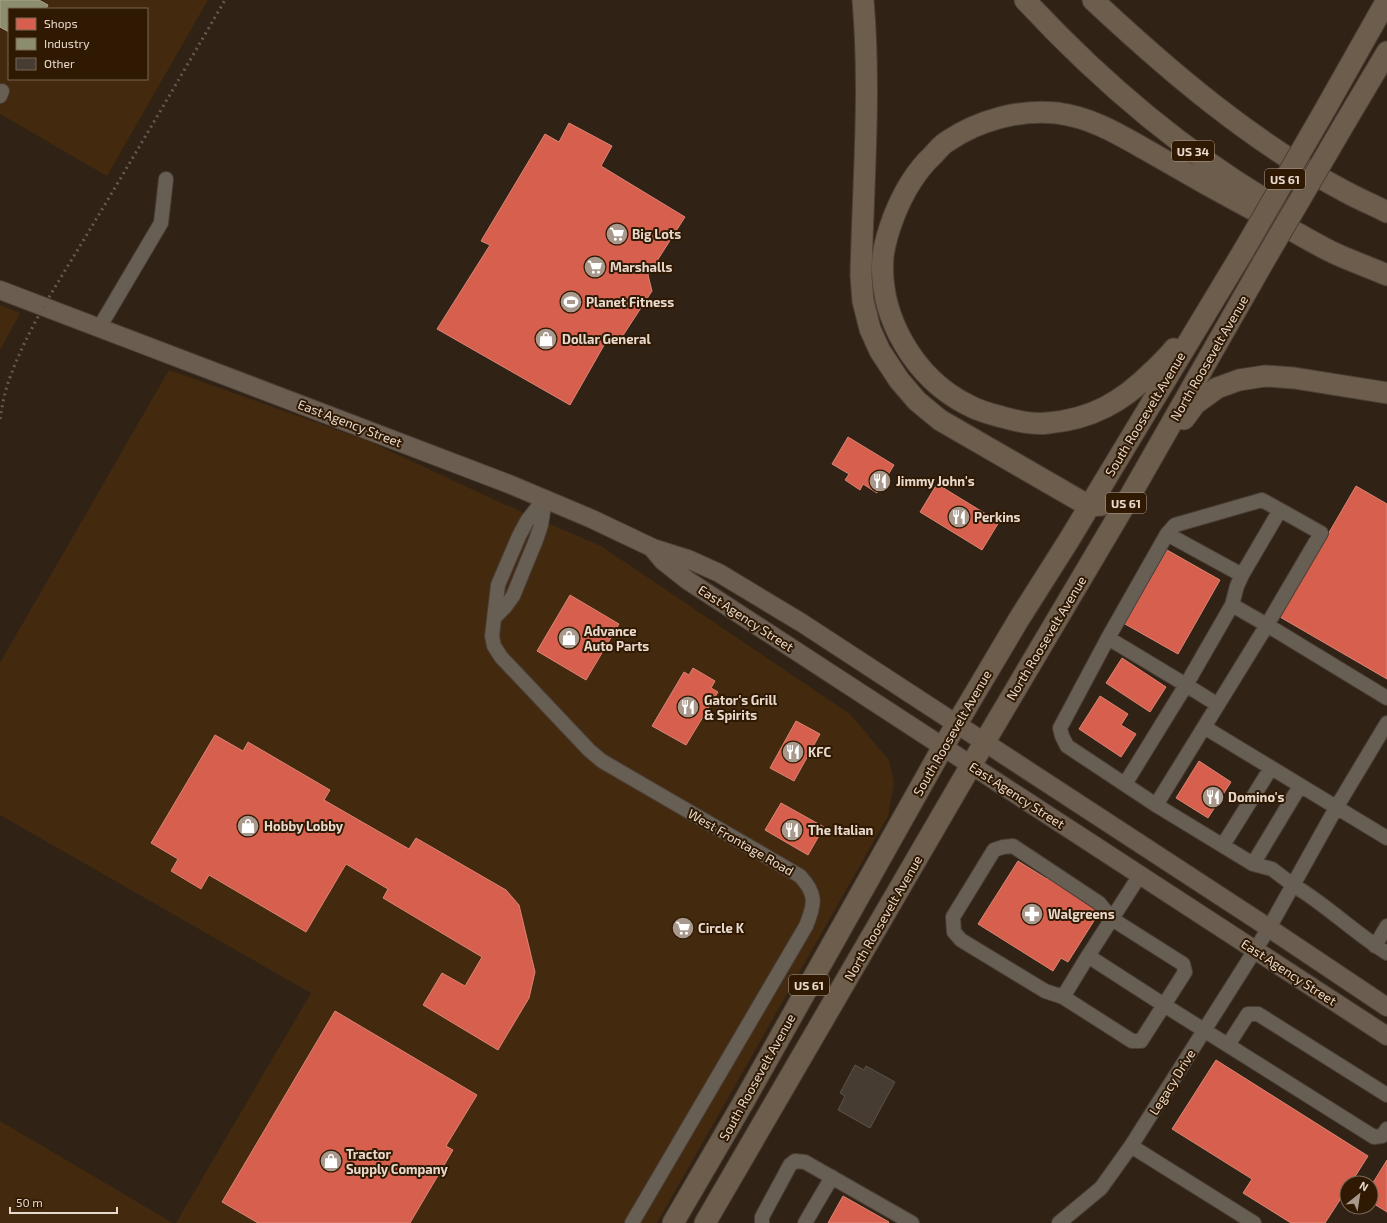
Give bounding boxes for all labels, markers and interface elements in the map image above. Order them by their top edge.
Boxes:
legend [8,8,148,80]
text: Shops [44,16,78,30]
text: Industry [44,36,90,50]
text: Other [44,56,75,70]
road number: US 34 [1172,141,1214,161]
road number: US 61 [1265,169,1305,189]
supermarket icon: Big Lots [604,221,630,247]
place label: Big Lots [632,226,681,242]
supermarket icon: Marshalls [582,254,608,280]
place label: Marshalls [610,259,673,275]
sports icon: Planet Fitness [558,289,584,315]
street label: North Roosevelt Avenue [1167,292,1251,424]
place label: Planet Fitness [586,294,674,310]
shop icon: Dollar General [533,326,559,352]
place label: Dollar General [562,331,651,347]
street label: South Roosevelt Avenue [1101,349,1189,479]
street label: East Agency Street [296,396,404,450]
restaurant icon: Jimmy John's [867,468,893,494]
place label: Jimmy John's [896,473,975,489]
road number: US 61 [1106,493,1146,513]
restaurant icon: Perkins [946,504,972,530]
place label: Perkins [974,509,1021,525]
street label: North Roosevelt Avenue [1003,573,1089,703]
street label: East Agency Street [695,581,797,655]
place label: Advance Auto Parts [584,623,649,654]
shop icon: Advance Auto Parts [556,625,582,651]
street label: South Roosevelt Avenue [909,667,995,799]
place label: Gator's Grill & Spirits [704,692,778,723]
restaurant icon: Gator's Grill & Spirits [675,694,701,720]
restaurant icon: KFC [780,739,806,765]
place label: KFC [808,744,831,760]
street label: East Agency Street [966,758,1068,832]
restaurant icon: Domino's [1200,784,1226,810]
place label: Domino's [1228,789,1285,805]
street label: West Frontage Road [685,805,797,879]
shop icon: Hobby Lobby [235,813,261,839]
restaurant icon: The Italian [779,817,805,843]
place label: Hobby Lobby [264,818,344,834]
place label: The Italian [808,822,874,838]
street label: North Roosevelt Avenue [841,852,925,984]
pharmacy icon: Walgreens [1019,901,1045,927]
place label: Walgreens [1048,906,1115,922]
supermarket icon: Circle K [670,915,696,941]
place label: Circle K [698,920,745,936]
street label: East Agency Street [1238,935,1340,1009]
road number: US 61 [789,975,829,995]
street label: South Roosevelt Avenue [715,1011,799,1143]
street label: Legacy Drive [1145,1046,1199,1118]
place label: Tractor Supply Company [346,1146,449,1177]
shop icon: Tractor Supply Company [318,1148,344,1174]
north arrow [1339,1175,1379,1215]
text: N [1358,1178,1371,1194]
scale bar [10,1189,117,1215]
text: 50 m [16,1195,43,1209]

